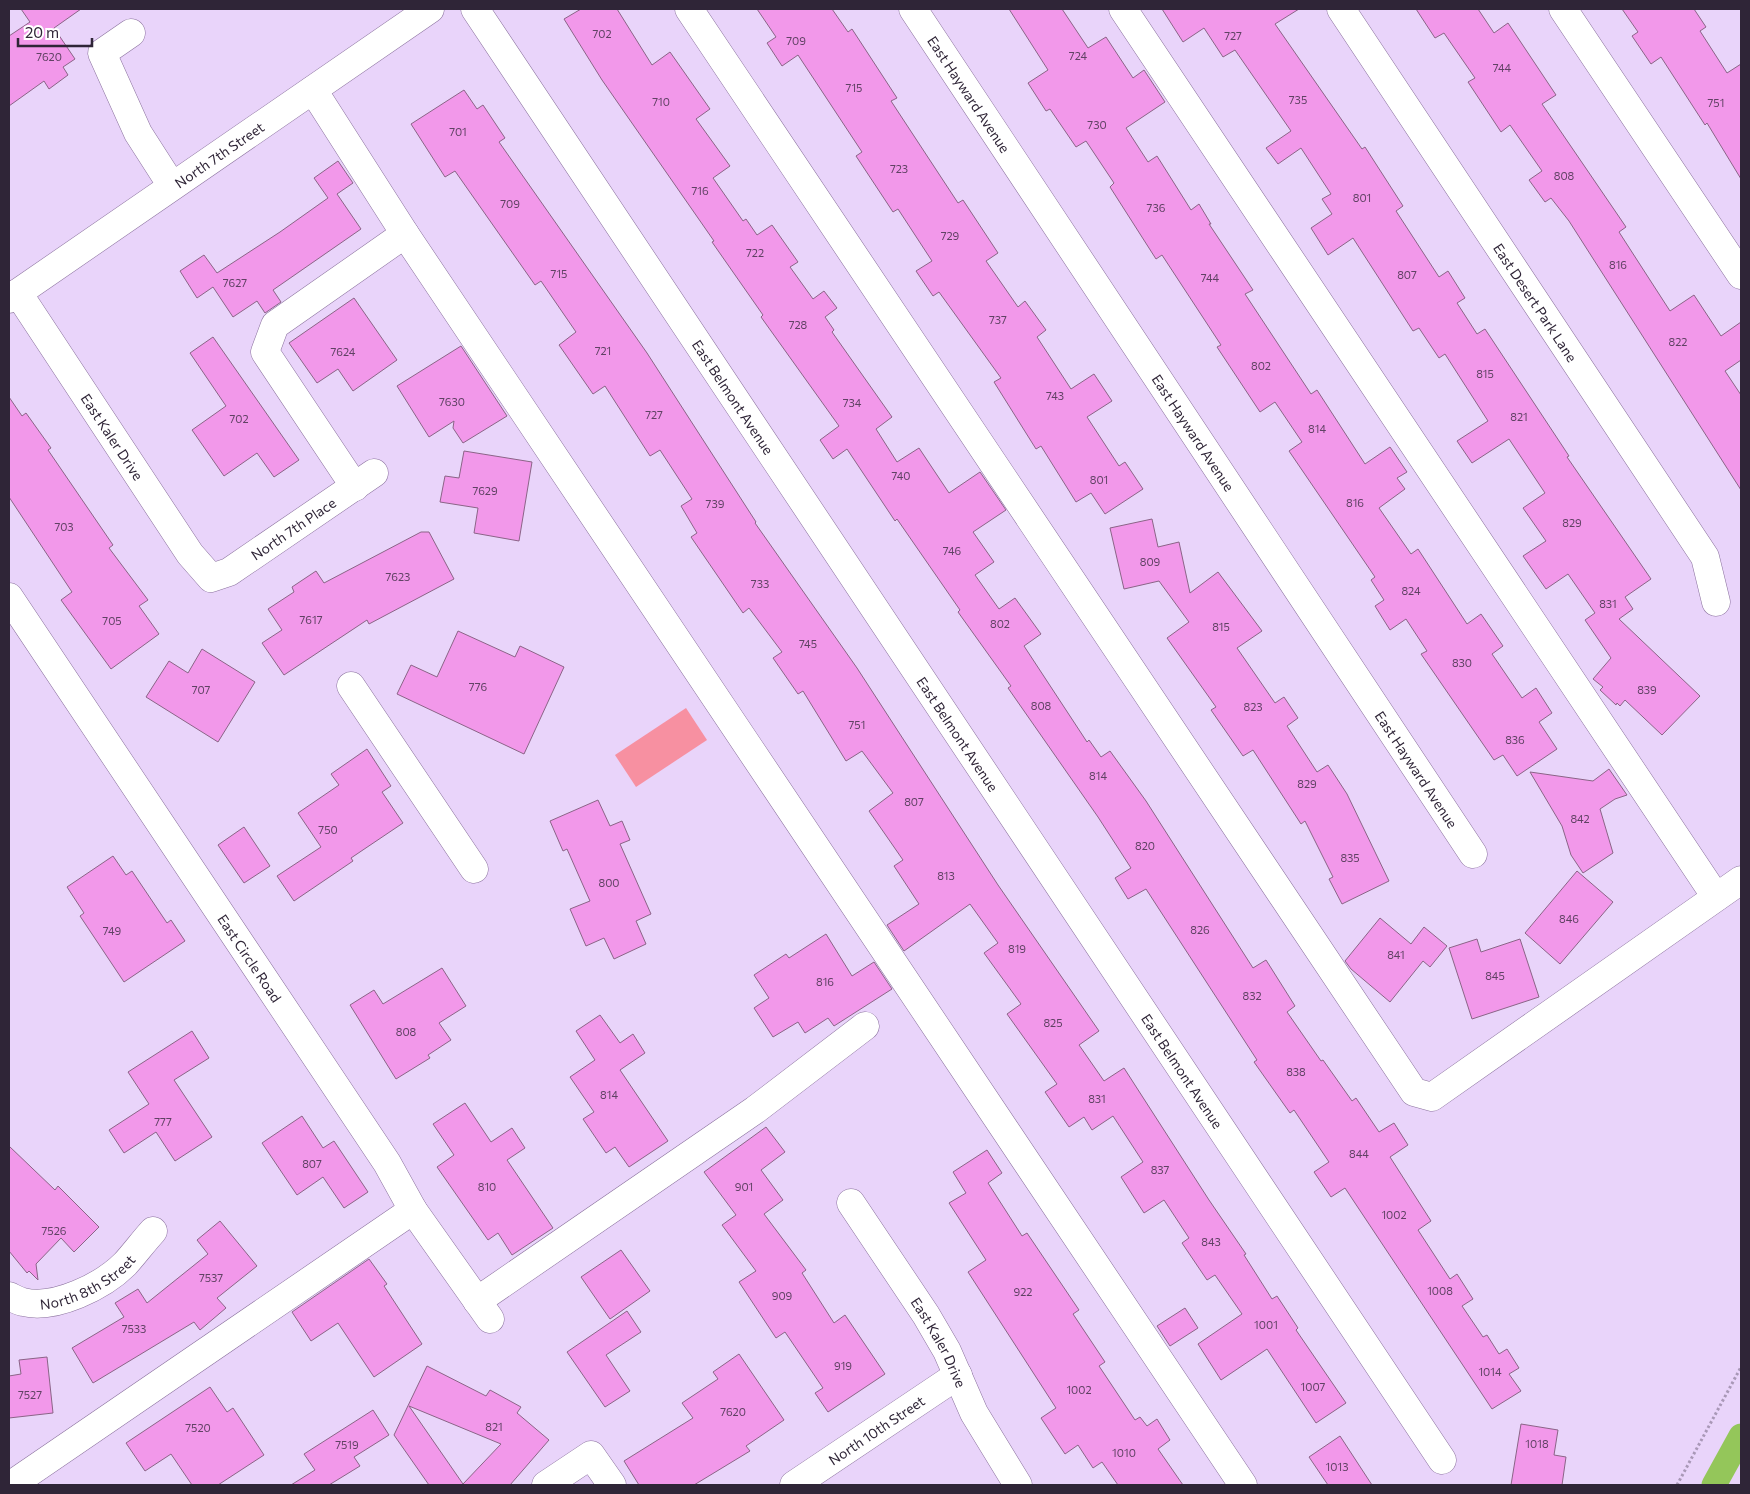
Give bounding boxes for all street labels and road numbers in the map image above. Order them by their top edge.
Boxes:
street label: East Hayward Avenue [925,32,1014,156]
street label: North 7th Street [171,118,267,191]
street label: East Desert Park Lane [1490,240,1581,365]
street label: East Belmont Avenue [689,336,778,457]
street label: East Hayward Avenue [1149,371,1238,494]
street label: East Kaler Drive [78,390,147,483]
street label: North 7th Place [247,493,339,563]
street label: East Belmont Avenue [914,673,1002,794]
street label: East Hayward Avenue [1372,708,1462,831]
street label: East Circle Road [215,911,286,1005]
street label: East Belmont Avenue [1138,1010,1227,1131]
street label: North 8th Street [39,1251,138,1312]
street label: East Kaler Drive [908,1294,970,1390]
street label: North 10th Street [825,1391,928,1468]

